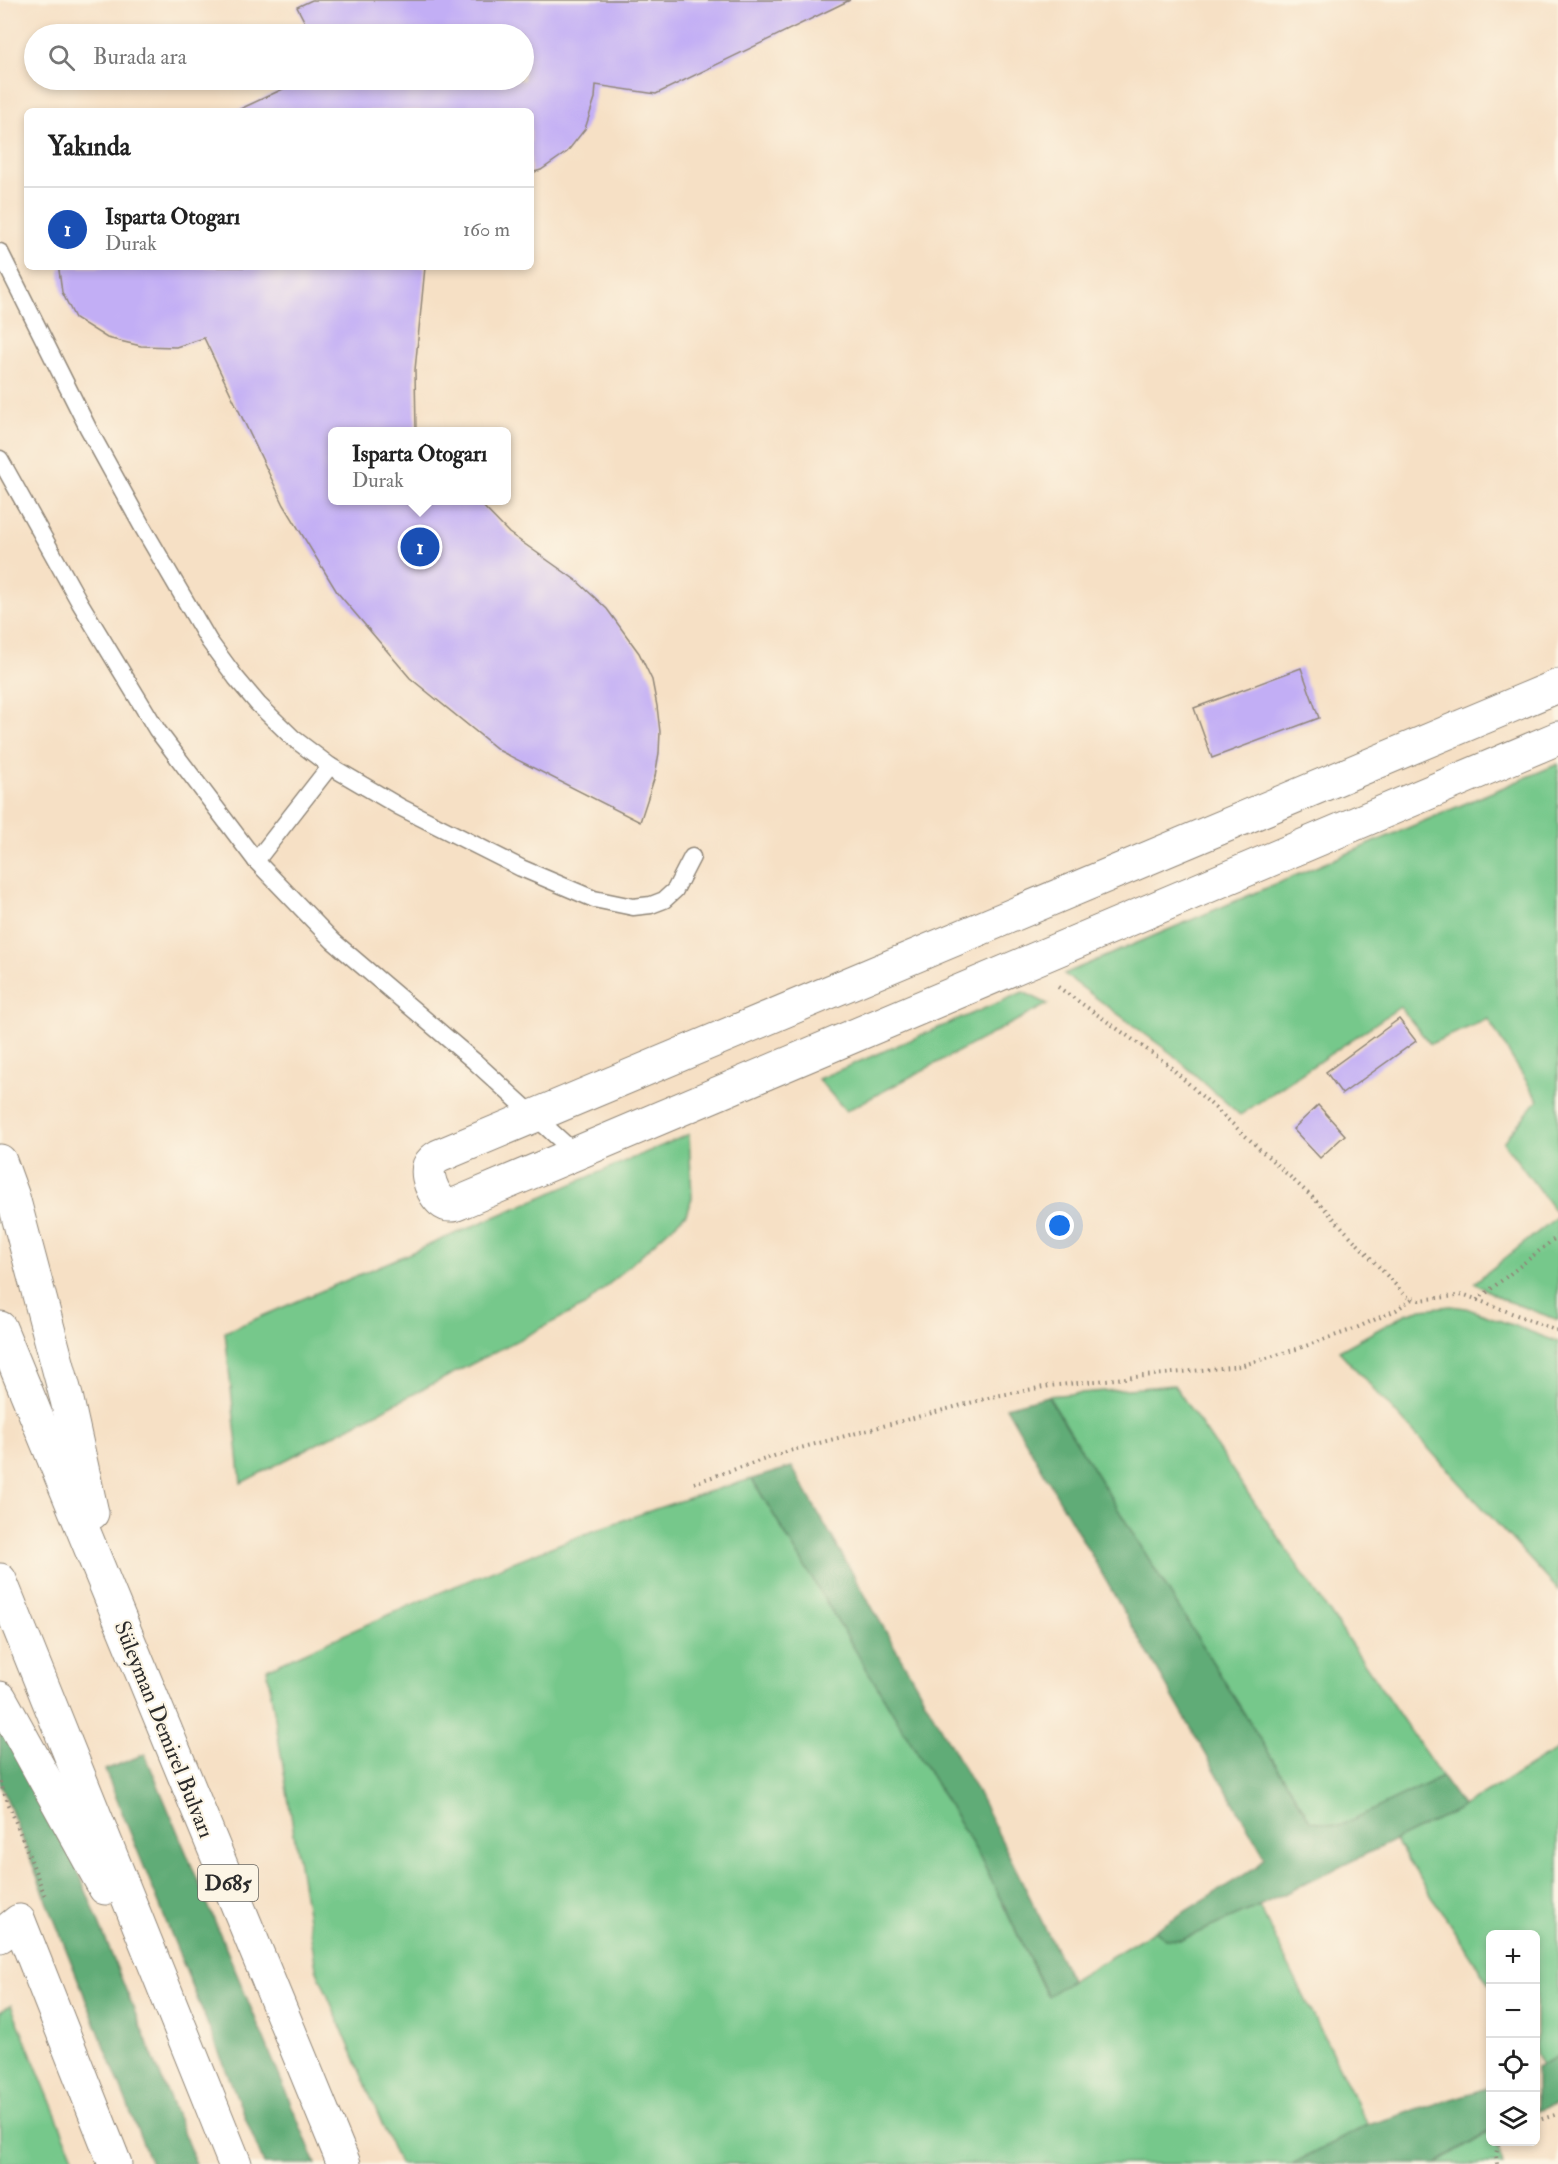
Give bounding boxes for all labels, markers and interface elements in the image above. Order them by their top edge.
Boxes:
search box [24,24,534,90]
icon: search [45,41,78,74]
text: Burada ara [93,43,187,71]
text: Yakında [48,131,130,163]
text: Isparta Otogarı [105,203,240,231]
text: 1 [64,217,71,242]
text: 160 m [463,217,510,242]
text: Durak [105,231,157,256]
popup [328,427,511,505]
text: Isparta Otogarı [352,440,487,468]
text: Durak [352,468,404,493]
pin: 1 [400,524,440,570]
your location [1045,1211,1074,1240]
street label: Süleyman Demirel Bulvarı [108,1617,220,1842]
road number: D685 [198,1865,258,1901]
map controls [1486,1930,1540,2146]
button: + [1486,1930,1540,1984]
button: − [1486,1984,1540,2038]
button: locate [1486,2038,1540,2092]
button: layers [1486,2092,1540,2146]

